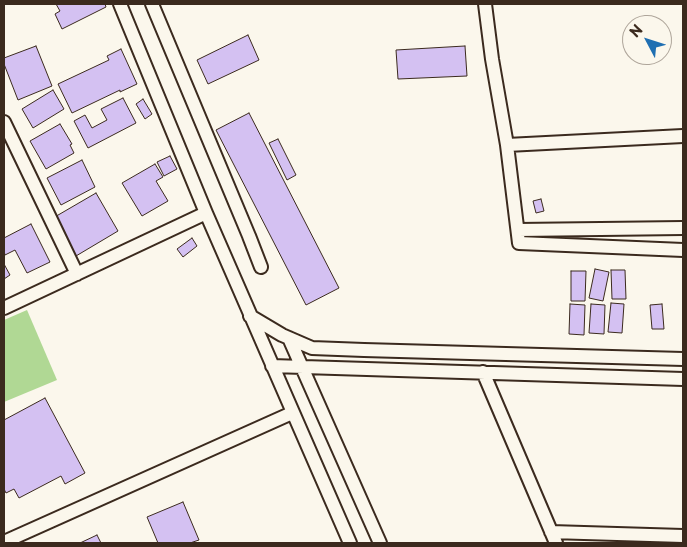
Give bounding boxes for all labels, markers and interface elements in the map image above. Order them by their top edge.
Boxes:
north arrow [622,15,672,65]
text: N [624,20,648,42]

